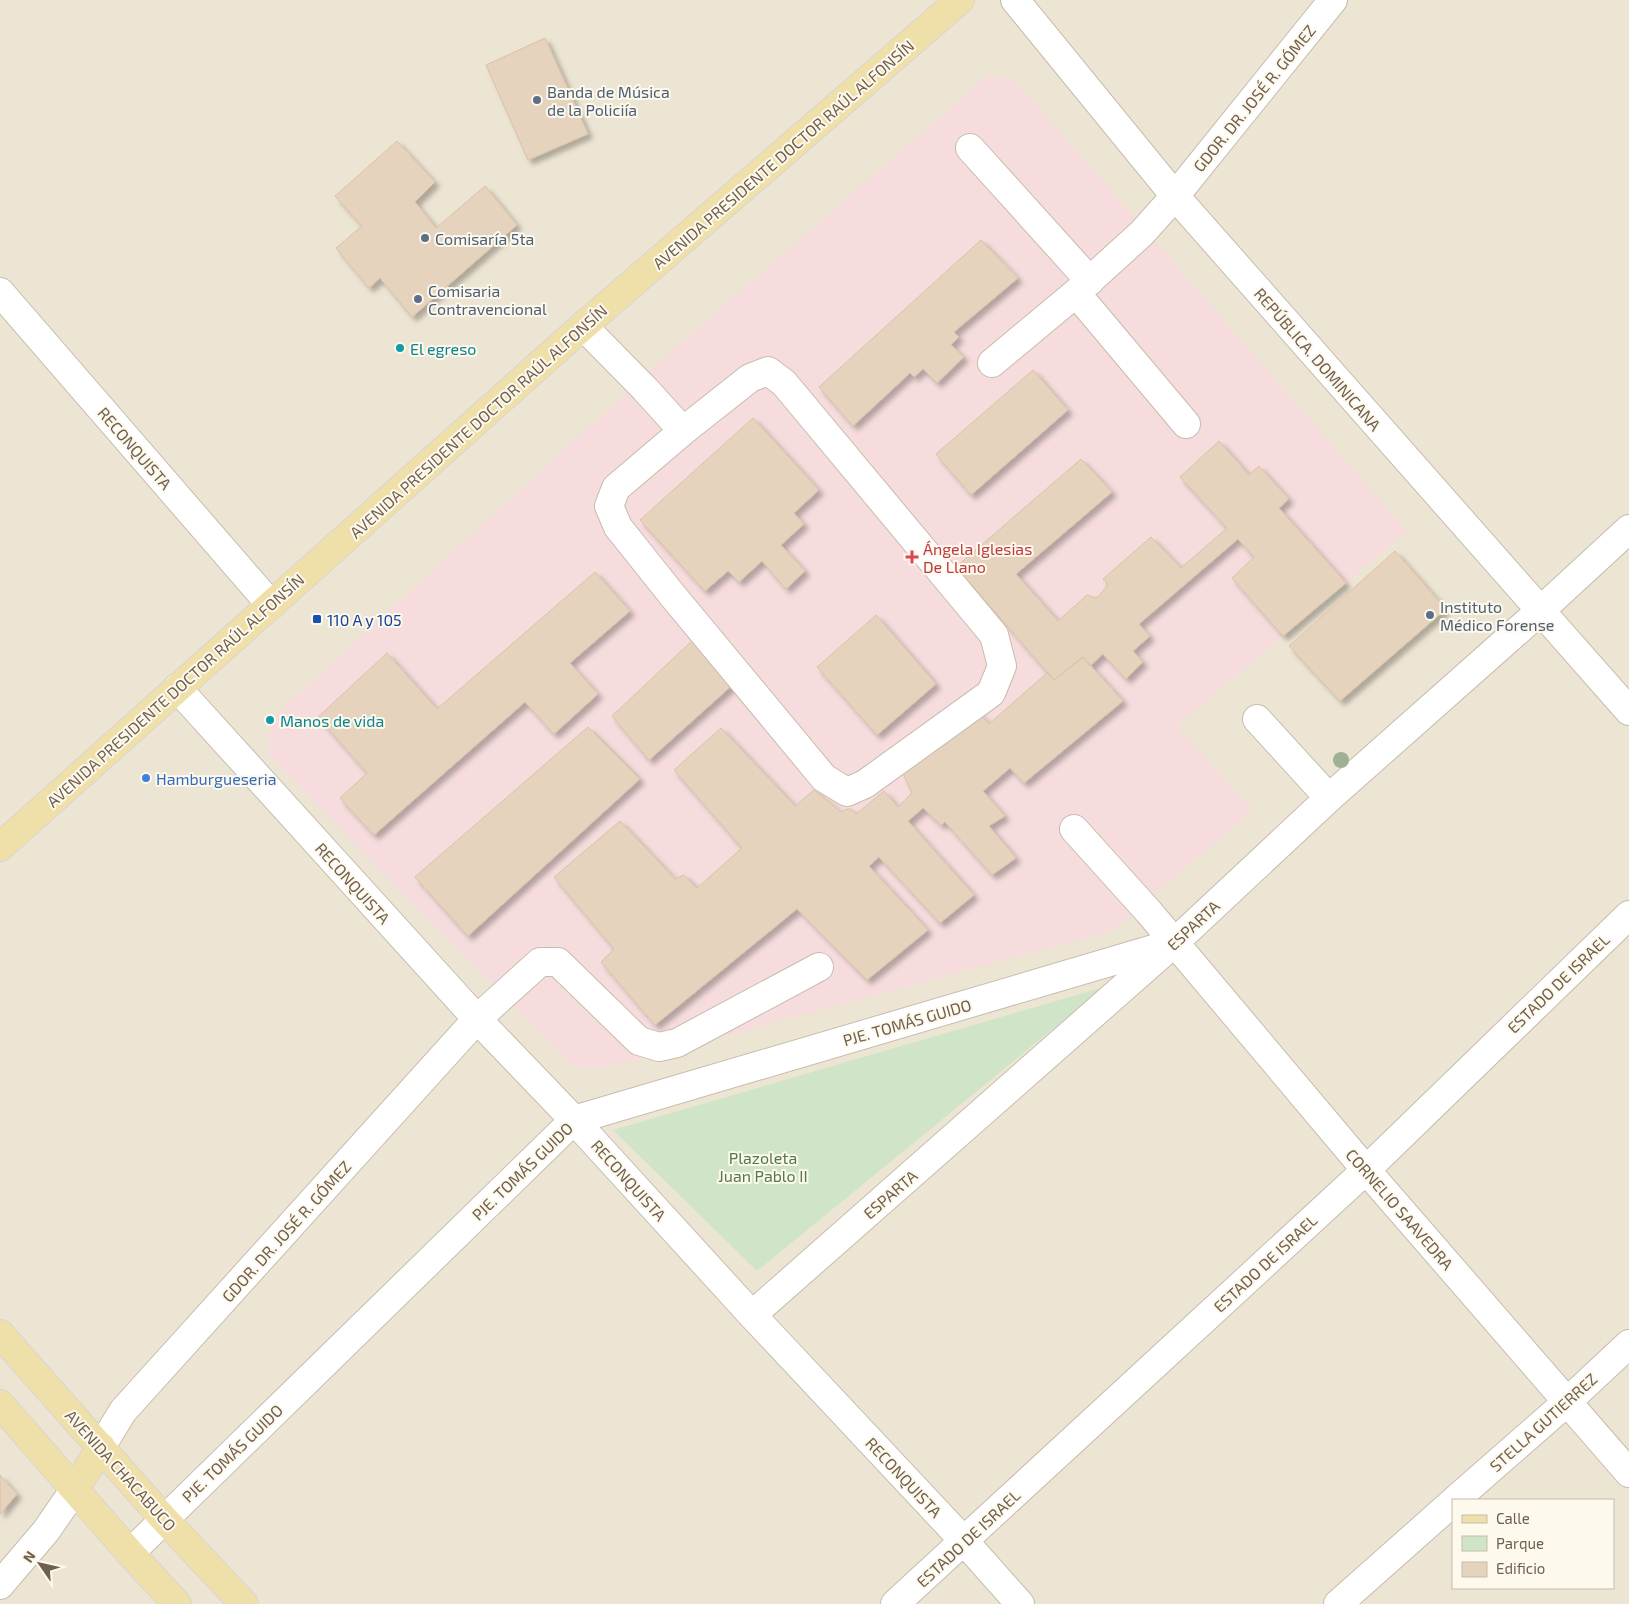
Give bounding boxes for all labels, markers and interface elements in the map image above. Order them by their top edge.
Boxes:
street label: GDOR. DR. JOSÉ R. GÓMEZ [1189,21,1319,175]
street label: AVENIDA PRESIDENTE DOCTOR RAÚL ALFONSÍN [649,35,917,273]
place label: Banda de Música de la Policiía [547,82,670,119]
marker: Banda de Música de la Policiía [531,94,543,106]
place label: Comisaría 5ta [435,229,534,248]
marker: Comisaría 5ta [419,232,431,244]
place label: Comisaria Contravencional [428,281,547,318]
street label: REPÚBLICA. DOMINICANA [1251,284,1385,434]
marker: Comisaria Contravencional [412,293,424,305]
street label: AVENIDA PRESIDENTE DOCTOR RAÚL ALFONSÍN [345,300,611,542]
place label: El egreso [410,339,476,358]
marker: El egreso [394,342,406,354]
street label: RECONQUISTA [93,403,176,494]
place label: Ángela Iglesias De Llano [923,539,1032,576]
marker: Ángela Iglesias De Llano [905,550,919,564]
street label: AVENIDA PRESIDENTE DOCTOR RAÚL ALFONSÍN [42,569,308,811]
place label: Instituto Médico Forense [1440,597,1554,634]
marker: Instituto Médico Forense [1424,609,1436,621]
place label: 110 A y 105 [327,610,402,629]
marker: 110 A y 105 [311,613,323,625]
place label: Manos de vida [280,711,384,730]
marker: Manos de vida [264,714,276,726]
place label: Hamburgueseria [156,769,277,788]
marker: Hamburgueseria [140,772,152,784]
street label: RECONQUISTA [311,839,394,928]
street label: ESPARTA [1163,896,1223,954]
street label: ESTADO DE ISRAEL [1503,929,1613,1037]
street label: PJE. TOMÁS GUIDO [841,995,973,1049]
street label: PJE. TOMÁS GUIDO [468,1118,576,1224]
street label: RECONQUISTA [587,1136,670,1225]
street label: CORNELIO SAAVEDRA [1342,1145,1458,1273]
park label: Plazoleta Juan Pablo II [718,1148,808,1185]
street label: GDOR. DR. JOSÉ R. GÓMEZ [218,1156,354,1306]
street label: ESPARTA [859,1166,921,1222]
street label: ESTADO DE ISRAEL [1209,1210,1321,1316]
street label: STELLA GUTIERREZ [1485,1369,1601,1475]
street label: PJE. TOMÁS GUIDO [178,1400,286,1506]
street label: AVENIDA CHACABUCO [62,1406,180,1534]
street label: RECONQUISTA [861,1433,946,1522]
street label: ESTADO DE ISRAEL [912,1485,1024,1591]
legend [1452,1499,1614,1589]
text: Calle [1496,1509,1530,1527]
text: Parque [1496,1534,1544,1552]
north arrow [15,1539,65,1589]
text: N [19,1548,39,1565]
text: Edificio [1496,1559,1545,1577]

